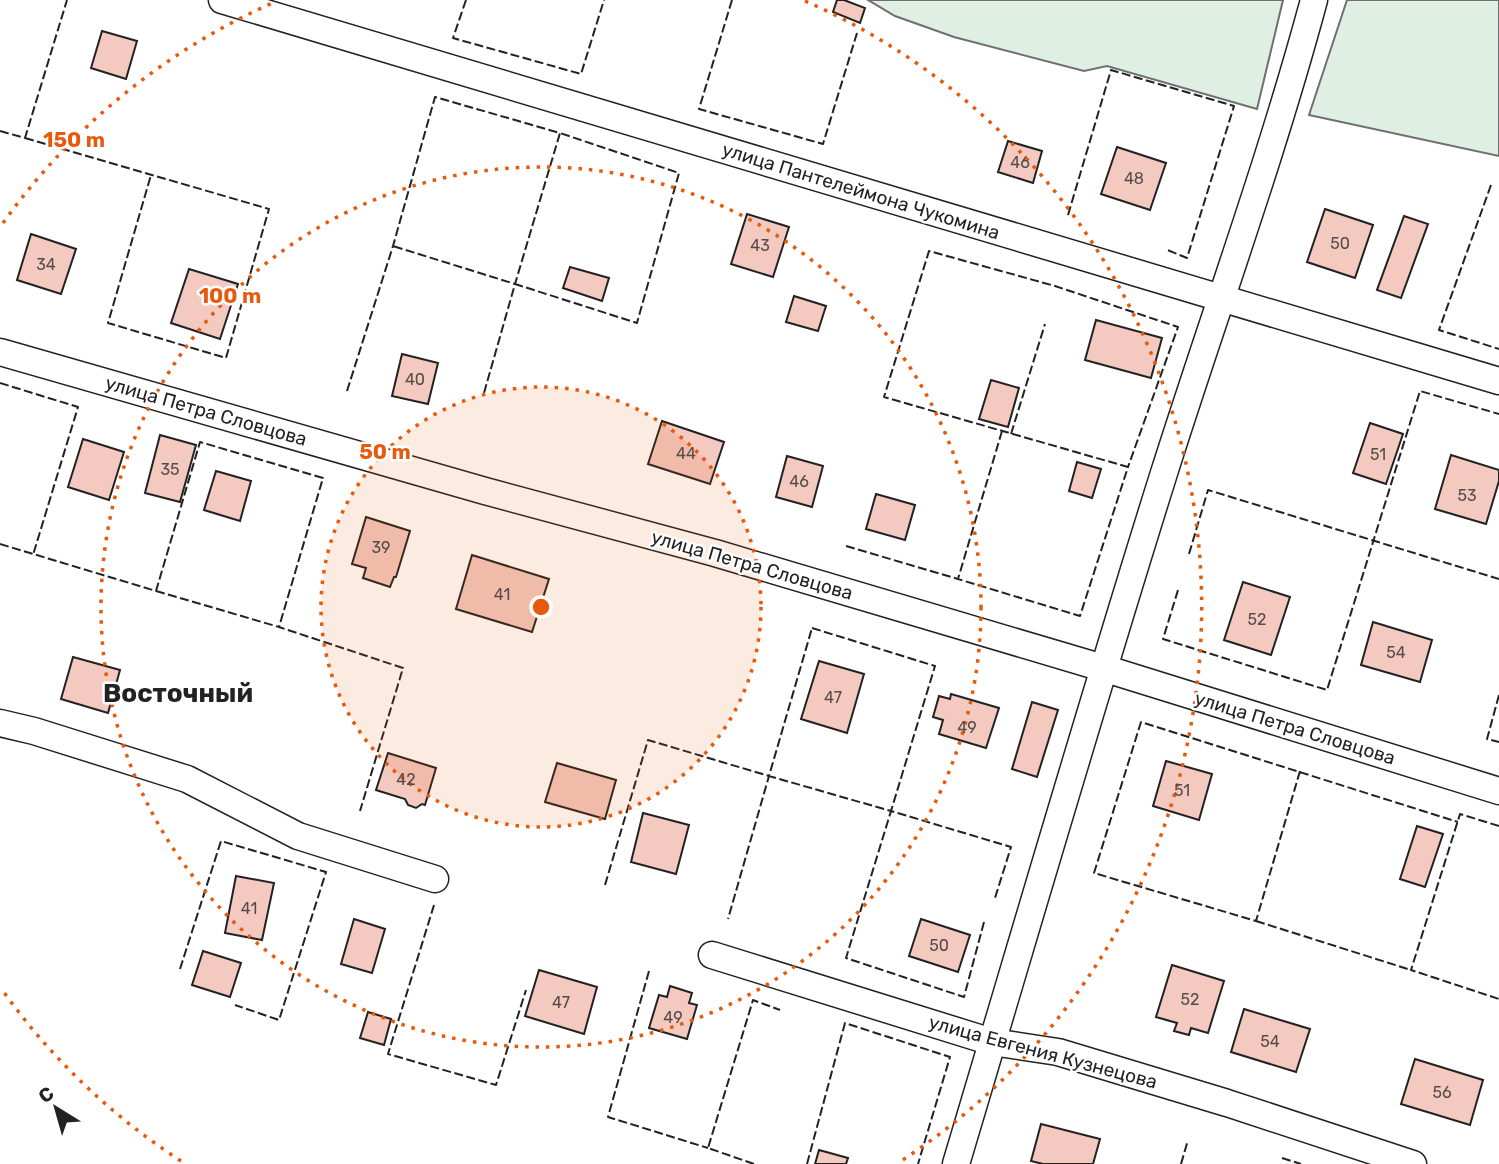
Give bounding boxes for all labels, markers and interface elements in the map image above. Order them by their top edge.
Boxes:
text: 150 m [43,127,105,152]
street label: улица Пантелеймона Чукомина [719,138,1003,244]
house number: 46 [1010,153,1030,172]
house number: 48 [1124,169,1144,188]
house number: 50 [1330,234,1350,253]
house number: 43 [750,236,770,255]
house number: 34 [36,255,56,274]
text: 100 m [199,283,261,308]
house number: 40 [405,370,425,389]
street label: улица Петра Словцова [103,371,309,451]
text: 50 m [359,439,411,464]
house number: 44 [676,444,696,463]
house number: 51 [1370,445,1386,464]
house number: 35 [160,460,180,479]
house number: 46 [789,472,809,491]
house number: 53 [1457,486,1477,505]
street label: улица Петра Словцова [649,525,855,605]
house number: 39 [371,538,391,557]
house number: 41 [494,585,510,604]
centre of rings [529,595,553,619]
house number: 52 [1248,610,1266,629]
house number: 54 [1386,643,1406,662]
district label: Восточный [103,678,253,709]
street label: улица Петра Словцова [1192,686,1398,770]
house number: 47 [824,688,842,707]
house number: 49 [957,718,977,737]
house number: 42 [396,770,416,789]
house number: 51 [1174,781,1190,800]
house number: 41 [241,899,257,918]
house number: 50 [929,936,949,955]
house number: 52 [1181,990,1199,1009]
house number: 47 [552,993,570,1012]
house number: 49 [663,1008,683,1027]
street label: улица Евгения Кузнецова [926,1010,1160,1094]
house number: 54 [1260,1032,1280,1051]
north arrow [21,1073,91,1143]
text: С [34,1082,58,1108]
house number: 56 [1432,1083,1452,1102]

